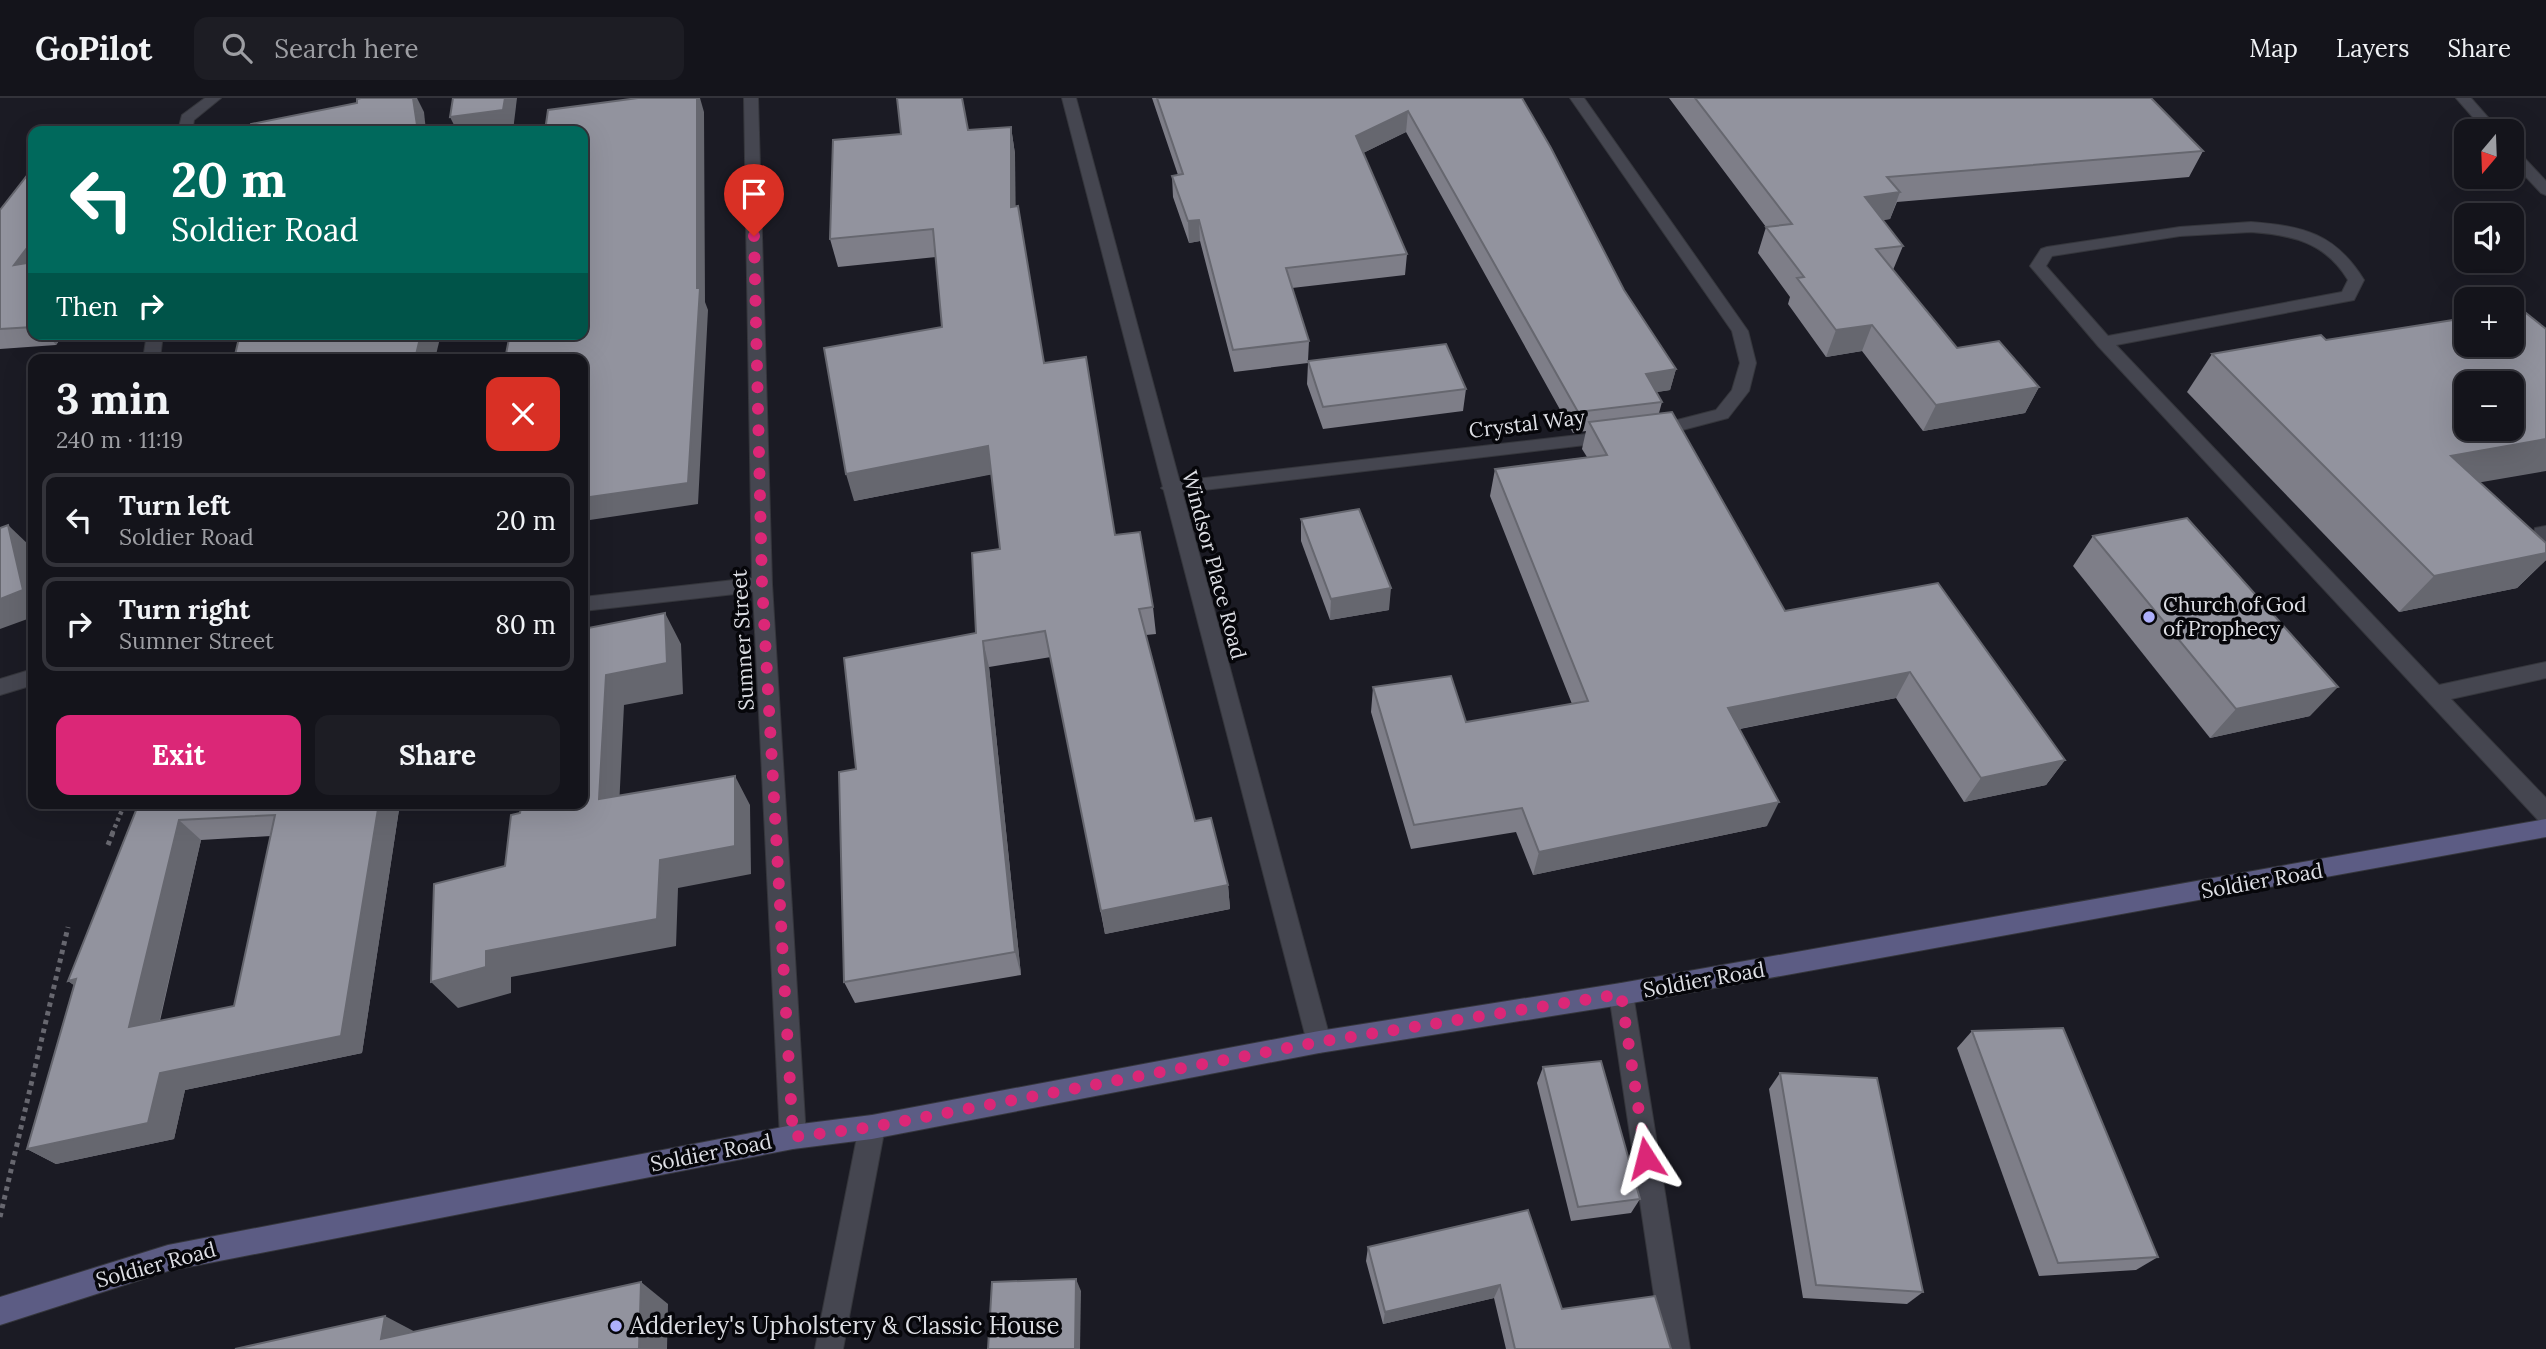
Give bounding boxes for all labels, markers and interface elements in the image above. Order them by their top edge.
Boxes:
search box [194,17,684,80]
text: GoPilot [35,27,152,69]
icon: search [218,29,256,67]
text: Search here [274,32,419,65]
text: Map [2249,33,2298,64]
text: Layers [2336,33,2409,64]
text: Share [2447,33,2511,64]
north arrow [2454,119,2524,189]
map controls [2454,119,2524,441]
text: 20 m [171,148,286,210]
icon: left [56,154,147,245]
pin [724,164,784,236]
icon: arrive [735,175,773,213]
button: sound [2454,203,2524,273]
text: Soldier Road [171,209,359,250]
icon: right [132,287,170,325]
button: + [2454,287,2524,357]
text: Then [56,290,118,323]
button: − [2454,371,2524,441]
text: 3 min [56,372,170,426]
button: close [486,377,560,451]
street label: Crystal Way [1467,403,1587,444]
text: 240 m · 11:19 [56,425,183,454]
street label: Windsor Place Road [1176,468,1253,662]
text: Turn left [119,489,230,522]
icon: left [60,501,98,539]
text: 20 m [496,504,556,537]
text: Soldier Road [119,522,254,551]
street label: Sumner Street [725,568,760,711]
place label: Church of God of Prophecy [2163,591,2307,642]
text: Turn right [119,593,250,626]
icon: right [60,605,98,643]
text: 80 m [495,608,556,641]
marker: Church of God of Prophecy [2141,609,2157,625]
text: Sumner Street [119,626,274,655]
button: Exit [56,715,301,795]
button: Share [315,715,560,795]
street label: Soldier Road [2199,857,2325,904]
street label: Soldier Road [1641,956,1767,1003]
position arrow [1609,1121,1683,1195]
street label: Soldier Road [648,1128,774,1178]
street label: Soldier Road [93,1236,219,1293]
place label: Adderley's Upholstery & Classic House [629,1310,1059,1341]
marker: Adderley's Upholstery & Classic House [608,1318,624,1334]

